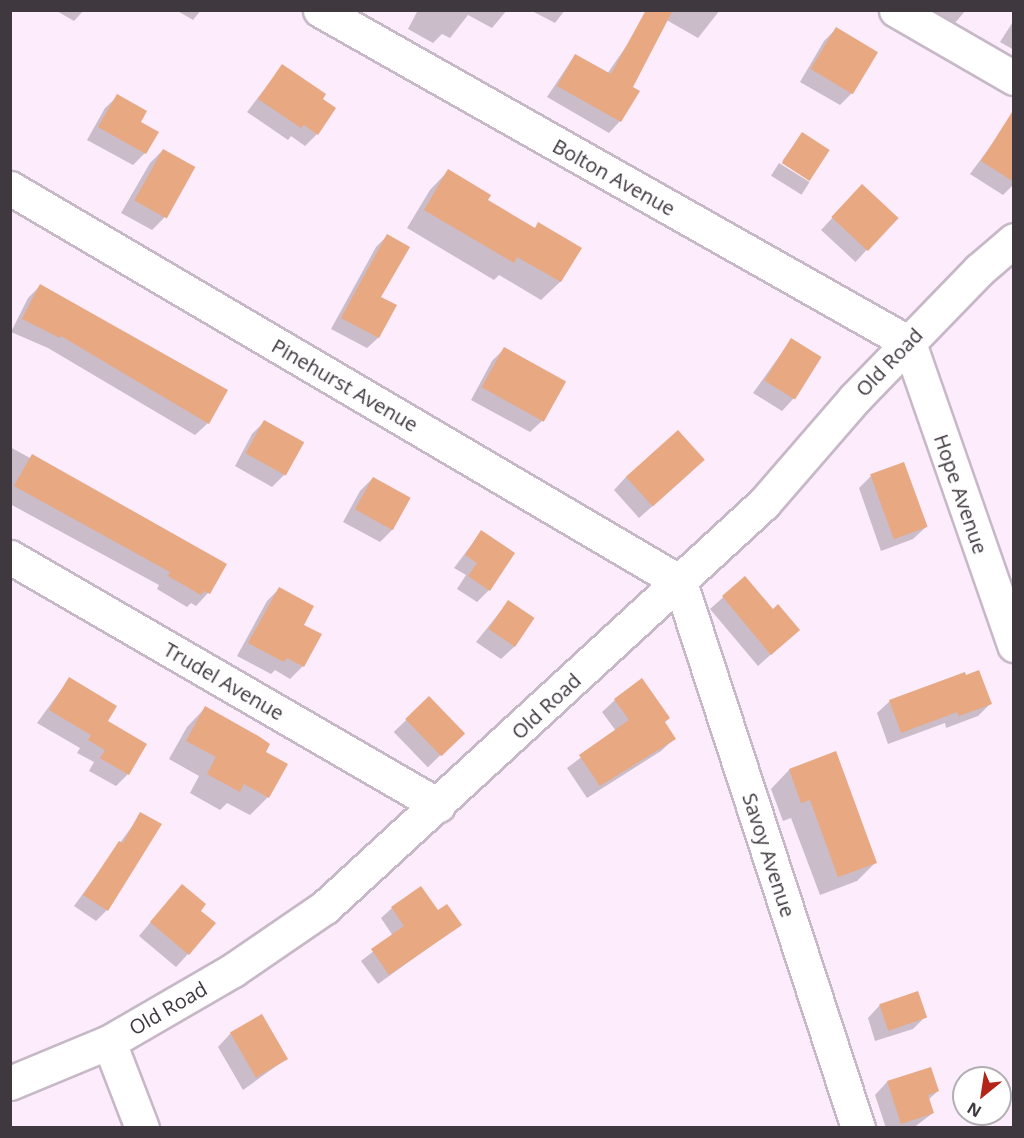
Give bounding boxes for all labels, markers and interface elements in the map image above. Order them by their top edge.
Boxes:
street label: Bolton Avenue [549,133,679,221]
street label: Old Road [851,323,927,401]
street label: Pinehurst Avenue [268,333,422,437]
street label: Hope Avenue [929,431,993,557]
street label: Trudel Avenue [160,637,288,725]
street label: Old Road [506,668,586,744]
street label: Savoy Avenue [738,790,800,920]
street label: Old Road [125,976,211,1040]
north arrow [952,1066,1012,1126]
text: N [963,1097,985,1123]

